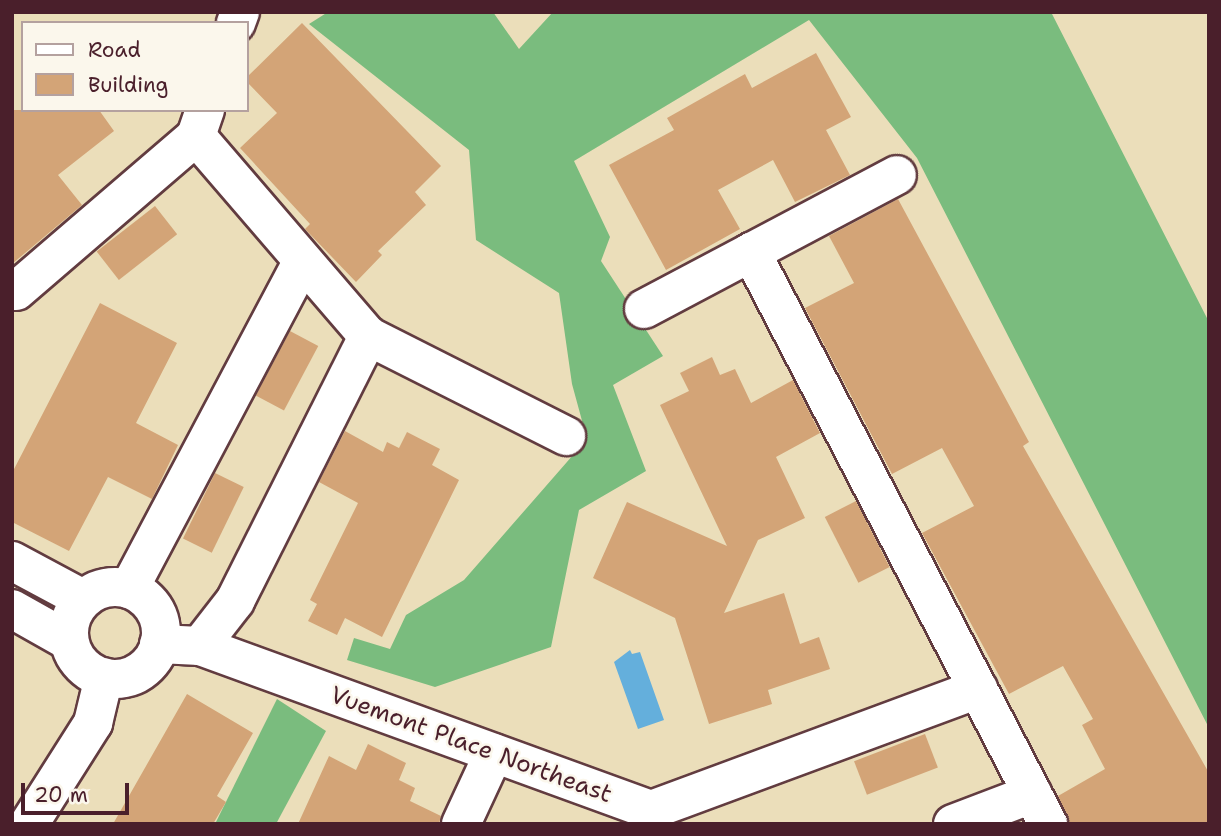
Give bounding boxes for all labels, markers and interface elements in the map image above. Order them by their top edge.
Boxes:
legend [21,21,248,112]
text: Road [88,36,141,64]
text: Building [88,71,168,99]
street label: Vuemont Place Northeast [326,681,616,809]
scale bar [24,770,133,814]
text: 20 m [34,781,88,809]

